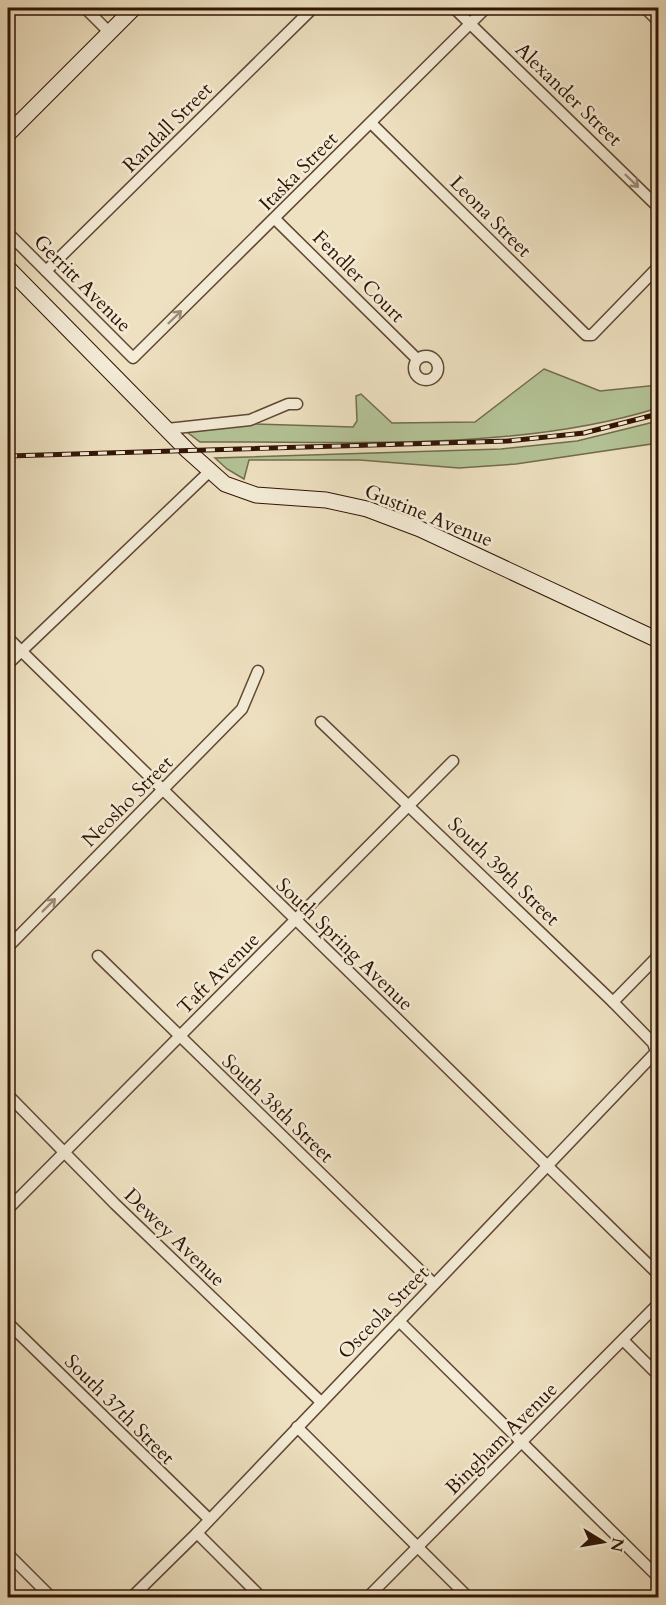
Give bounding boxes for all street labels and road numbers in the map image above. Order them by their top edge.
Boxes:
street label: Alexander Street [509,36,628,153]
street label: Randall Street [117,76,219,178]
street label: Itaska Street [253,126,344,217]
street label: Leona Street [444,170,538,264]
street label: Fendler Court [307,224,411,329]
street label: Gerritt Avenue [28,229,137,338]
street label: Gustine Avenue [361,477,497,553]
street label: Neosho Street [76,749,179,853]
street label: South 39th Street [442,811,566,932]
street label: South Spring Avenue [270,872,419,1017]
street label: Taft Avenue [171,926,265,1020]
street label: South 38th Street [216,1048,340,1169]
street label: Dewey Avenue [118,1182,231,1293]
street label: Osceola Street [332,1259,435,1365]
street label: South 37th Street [59,1348,181,1471]
street label: Bingham Avenue [439,1376,563,1500]

